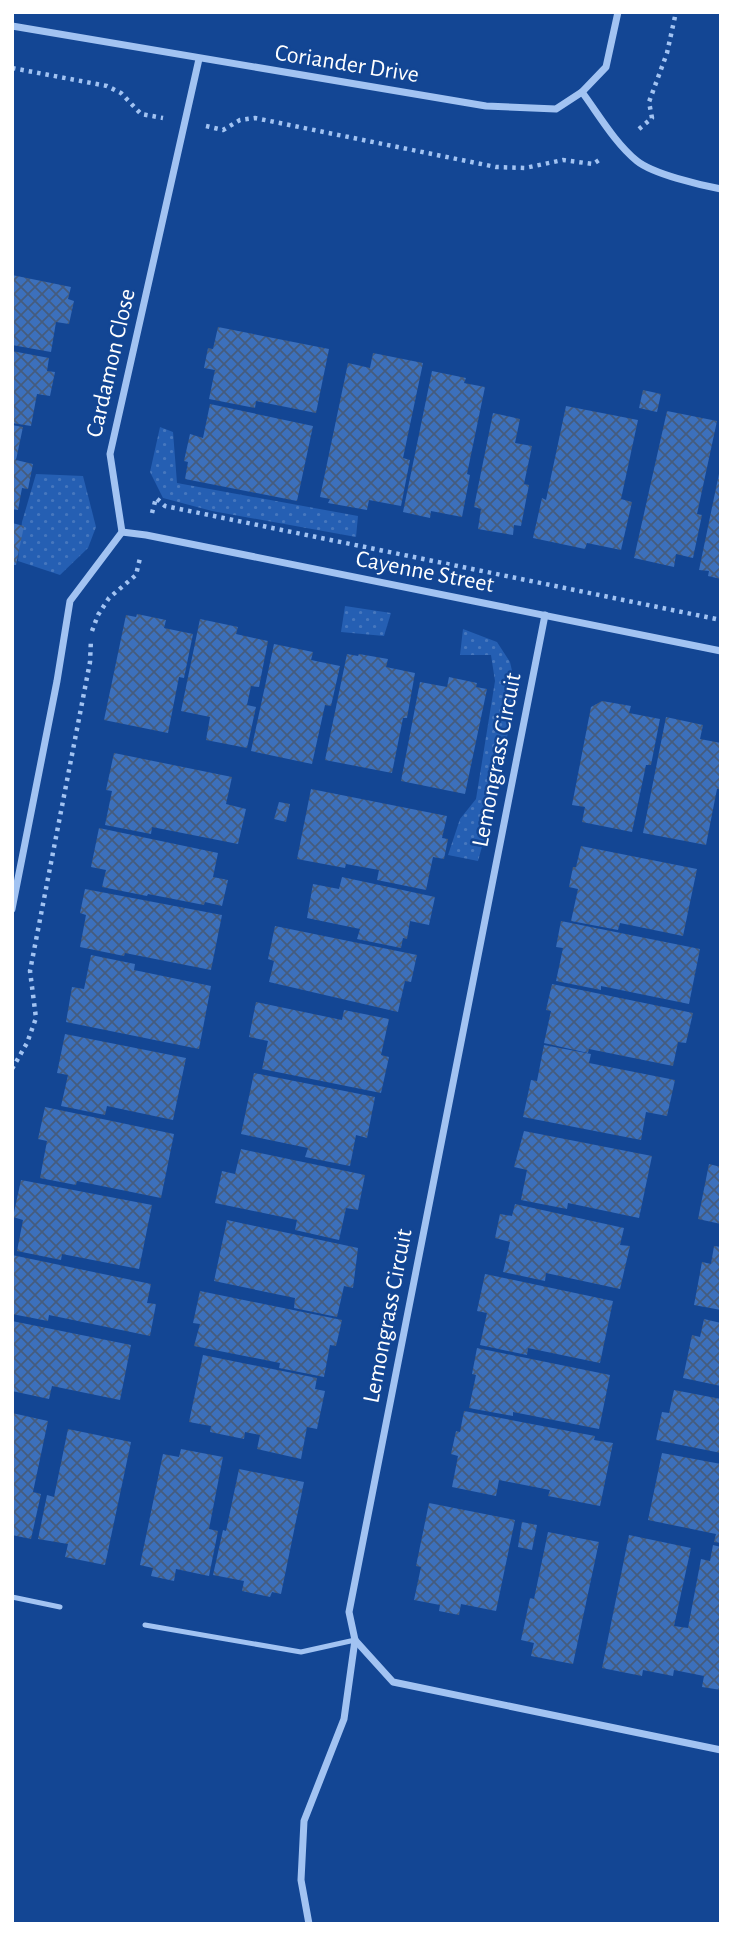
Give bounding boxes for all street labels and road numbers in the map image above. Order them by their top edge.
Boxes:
street label: Coriander Drive [273,41,421,87]
street label: Cardamon Close [82,286,140,440]
street label: Cayenne Street [354,547,496,597]
street label: Lemongrass Circuit [468,671,526,849]
street label: Lemongrass Circuit [359,1227,417,1405]

